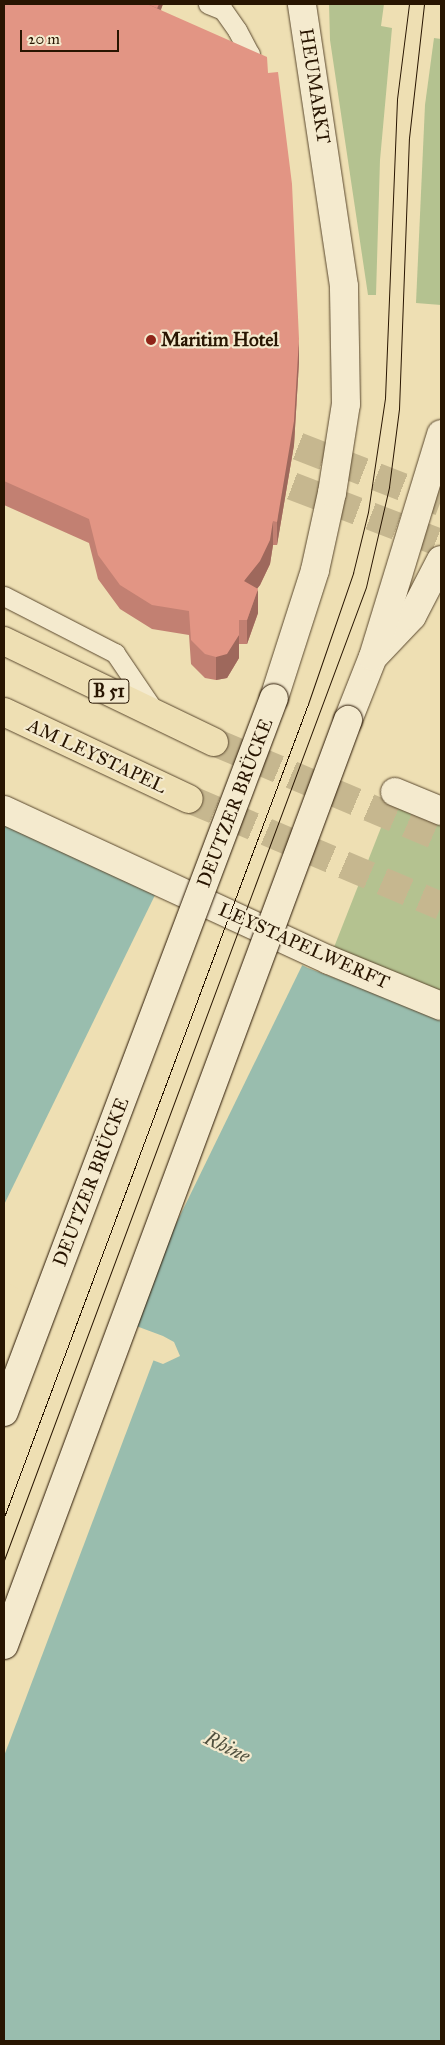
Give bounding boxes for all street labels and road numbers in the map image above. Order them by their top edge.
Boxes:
street label: HEUMARKT [295,27,335,145]
road number: B 51 [88,676,130,706]
street label: AM LEYSTAPEL [24,714,170,798]
street label: DEUTZER BRÜCKE [192,715,278,891]
street label: LEYSTAPELWERFT [215,898,393,994]
street label: DEUTZER BRÜCKE [48,1094,134,1270]

